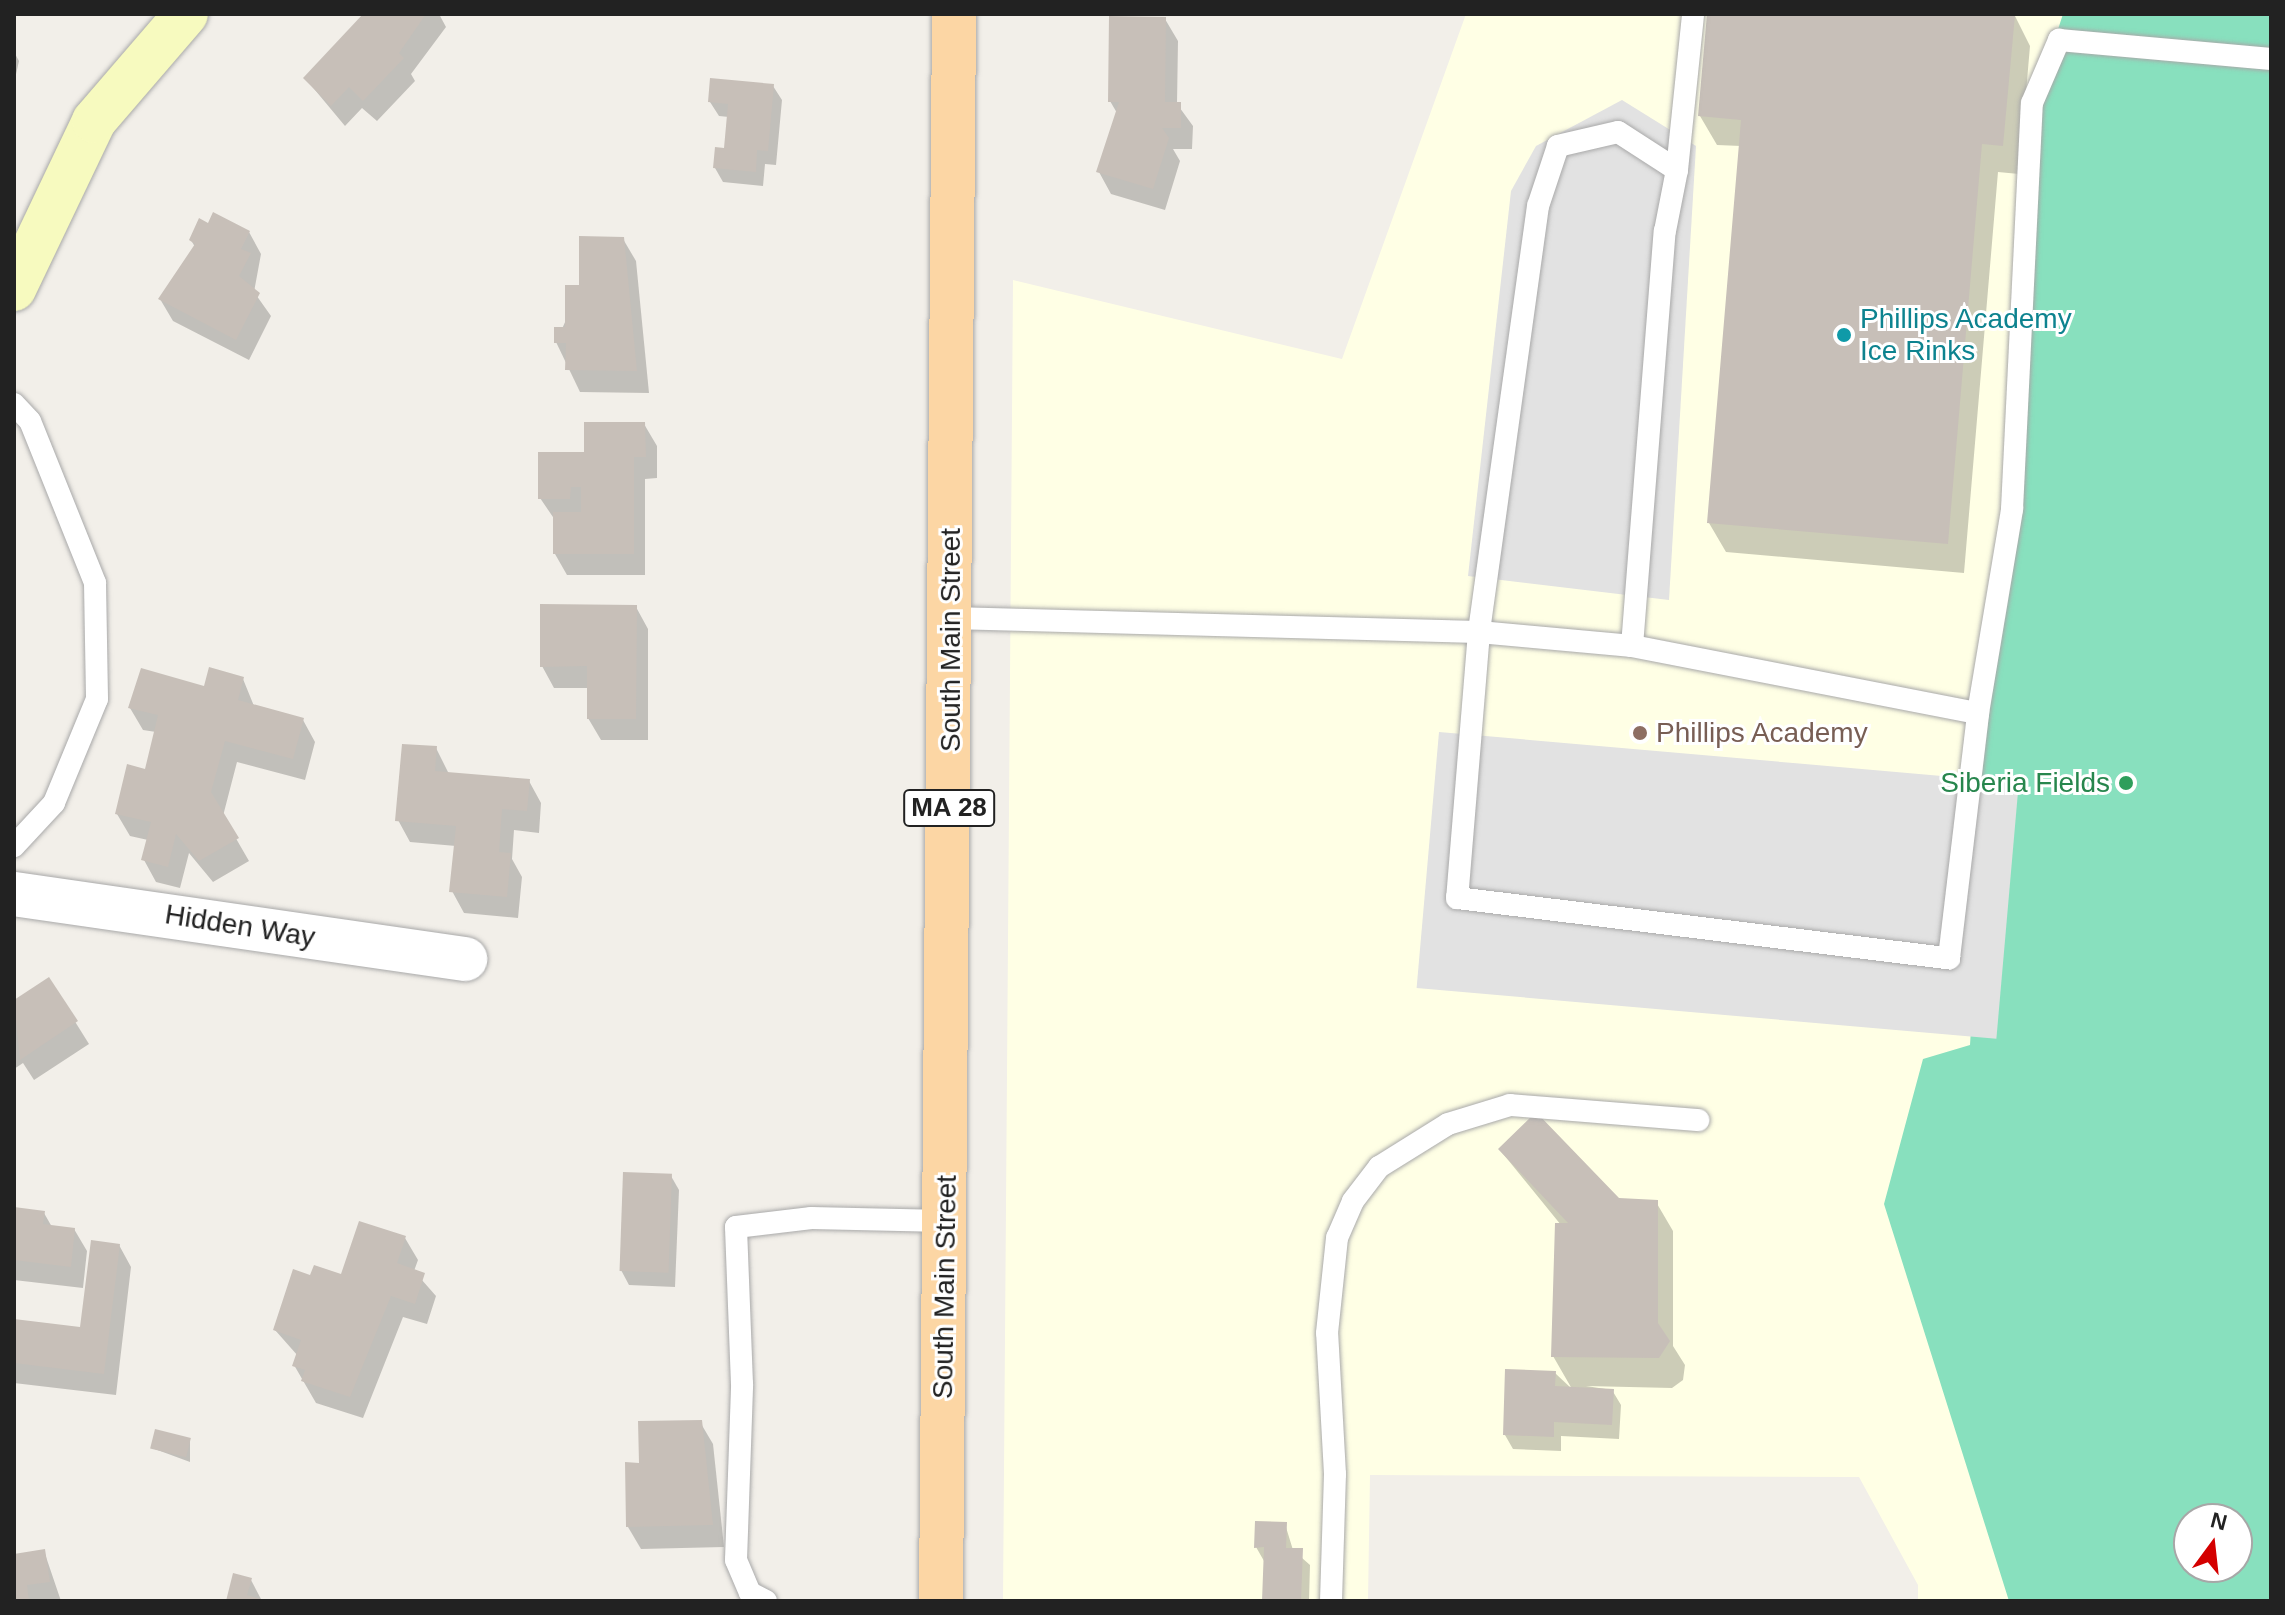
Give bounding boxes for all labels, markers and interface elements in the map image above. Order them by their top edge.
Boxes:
place label: Phillips Academy Ice Rinks [1860,302,2073,368]
marker: Phillips Academy Ice Rinks [1835,326,1853,344]
street label: South Main Street [934,528,968,752]
place label: Phillips Academy [1656,716,1869,750]
marker: Phillips Academy [1631,724,1649,742]
place label: Siberia Fields [1940,766,2110,800]
marker: Siberia Fields [2117,774,2135,792]
road number: MA 28 [901,786,997,830]
street label: Hidden Way [163,898,317,954]
street label: South Main Street [926,1175,964,1399]
north arrow [2173,1503,2253,1583]
text: N [2208,1507,2230,1535]

